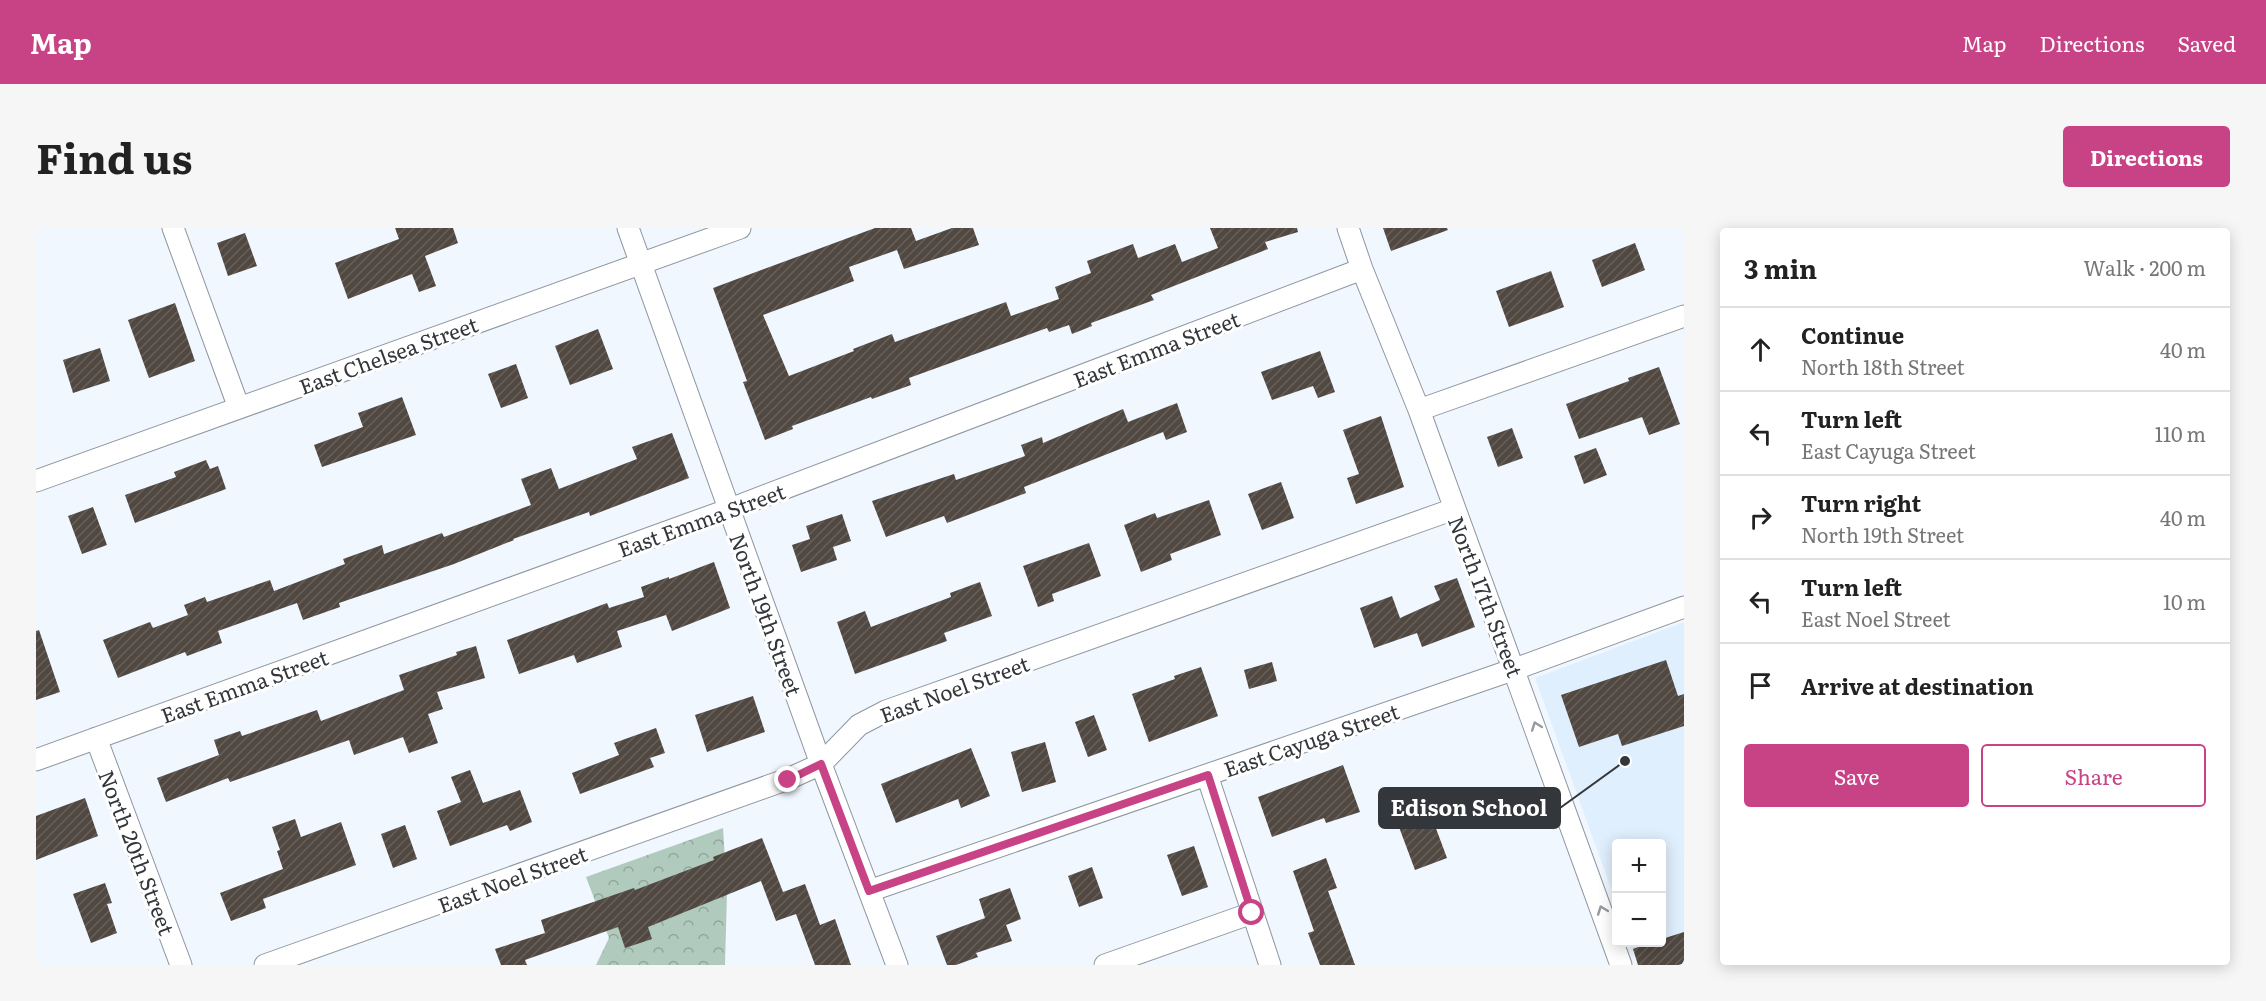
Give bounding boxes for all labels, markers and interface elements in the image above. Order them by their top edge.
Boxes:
text: Map [30,21,92,63]
text: Map [1962,27,2007,58]
text: Directions [2040,27,2145,58]
text: Saved [2178,27,2236,58]
text: Find us [36,125,193,187]
button: Directions [2063,126,2230,187]
text: 3 min [1744,248,1817,287]
text: Walk · 200 m [2083,252,2206,282]
street label: East Emma Street [1068,302,1244,394]
street label: East Chelsea Street [294,307,482,401]
text: Continue [1801,318,1904,351]
icon: ahead [1744,333,1777,366]
text: 40 m [2160,334,2206,364]
text: North 18th Street [1801,351,1965,381]
text: Turn left [1801,402,1902,435]
icon: left [1744,417,1777,450]
text: 110 m [2155,418,2206,448]
text: East Cayuga Street [1801,435,1976,465]
street label: East Emma Street [613,474,789,564]
text: Turn right [1801,486,1921,519]
icon: right [1744,501,1777,534]
text: 40 m [2160,502,2206,532]
street label: North 17th Street [1442,511,1532,682]
text: North 19th Street [1801,519,1964,549]
street label: North 19th Street [723,528,811,700]
text: Turn left [1801,570,1902,603]
icon: left [1744,585,1777,618]
text: 10 m [2163,586,2206,616]
text: East Noel Street [1801,603,1951,633]
street label: East Emma Street [156,640,332,730]
street label: East Noel Street [875,646,1034,729]
icon: arrive [1744,669,1777,702]
text: Arrive at destination [1801,669,2034,702]
street label: East Cayuga Street [1219,694,1403,784]
one-way arrow [1530,722,1543,732]
button: Save [1744,744,1969,807]
button: Share [1981,744,2206,807]
street label: North 20th Street [92,765,184,940]
route end [774,766,800,792]
callout: Edison School [1379,788,1560,828]
text: Edison School [1390,790,1548,823]
street label: East Noel Street [433,836,592,919]
map controls [1612,839,1666,947]
button: + [1612,839,1666,893]
button: − [1612,893,1666,947]
route start [1238,899,1264,925]
one-way arrow [1596,905,1609,916]

